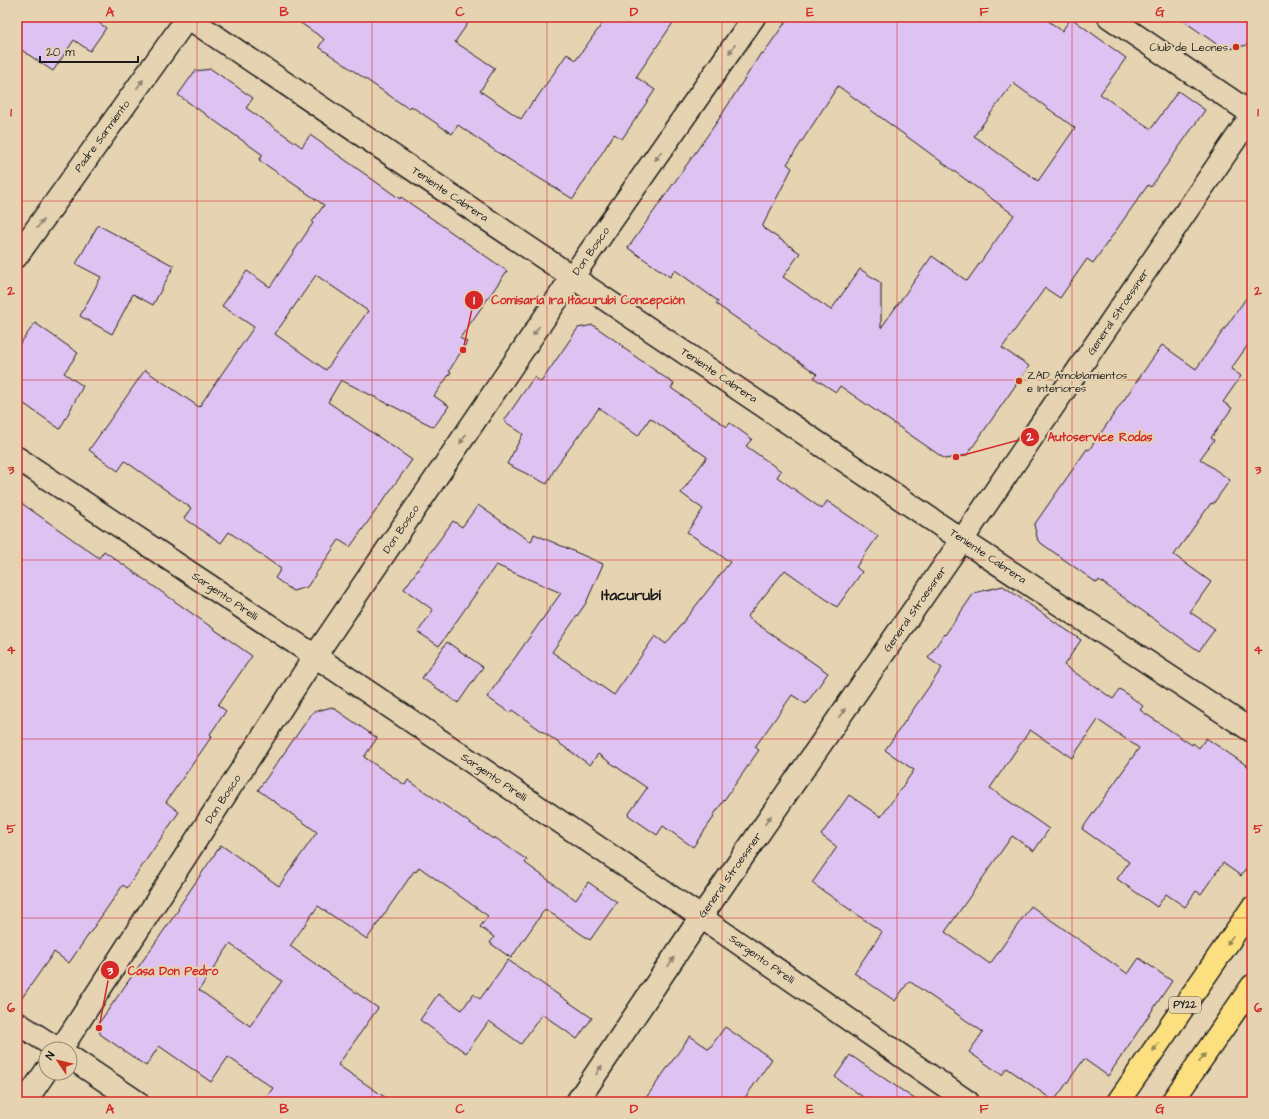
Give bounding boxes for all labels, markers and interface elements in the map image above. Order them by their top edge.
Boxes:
text: A [106,3,115,21]
text: B [279,3,289,21]
text: C [455,3,465,21]
text: D [630,3,639,21]
text: E [806,3,814,21]
text: F [979,3,989,21]
text: G [1155,3,1165,21]
scale bar [40,38,138,64]
place label: Club de Leones [1150,40,1228,55]
marker: Club de Leones [1231,42,1241,52]
text: 20 m [46,44,75,61]
one-way arrow [728,44,736,54]
one-way arrow [136,79,144,89]
street label: Padre Sarmiento [71,96,134,175]
text: 1 [10,103,12,121]
text: 1 [1257,103,1259,121]
one-way arrow [654,150,662,161]
street label: Teniente Cabrera [409,163,492,225]
one-way arrow [36,219,44,229]
street label: Don Bosco [569,223,614,278]
street label: General Stroessner [1084,266,1152,358]
text: 2 [6,282,15,300]
text: 2 [1253,282,1262,300]
callout: Comisaría 1ra Itacurubi Concepción [464,288,693,312]
text: 1 [473,292,475,309]
text: Comisaría 1ra Itacurubi Concepción [491,292,685,310]
one-way arrow [532,326,540,337]
street label: Teniente Cabrera [678,344,761,406]
place label: ZAD Amoblamientos e Interiores [1027,368,1128,396]
marker: ZAD Amoblamientos e Interiores [1014,376,1024,386]
callout: Autoservice Rodas [1020,425,1161,449]
text: 2 [1026,429,1034,446]
text: Autoservice Rodas [1047,429,1153,446]
one-way arrow [459,434,467,444]
text: 3 [7,461,15,479]
text: 3 [1254,461,1262,479]
street label: Don Bosco [379,501,423,556]
street label: Teniente Cabrera [947,525,1030,587]
street label: General Stroessner [880,563,950,655]
street label: Sargento Pirelli [188,568,261,625]
district label: Itacurubí [601,585,662,606]
text: 4 [7,641,16,659]
text: 4 [1254,641,1263,659]
one-way arrow [838,708,846,718]
street label: Sargento Pirelli [457,749,530,806]
street label: Don Bosco [201,771,245,827]
one-way arrow [764,814,772,825]
text: 5 [6,820,16,838]
text: 5 [1253,820,1263,838]
street label: General Stroessner [695,829,765,921]
street label: Sargento Pirelli [726,931,798,988]
one-way arrow [1226,935,1234,945]
one-way arrow [667,956,675,967]
callout: Casa Don Pedro [100,958,226,982]
text: 3 [106,963,114,980]
text: Casa Don Pedro [128,963,219,980]
road number: PY22 [1169,997,1201,1013]
text: 6 [7,999,16,1017]
text: 6 [1254,999,1263,1017]
north arrow [38,1041,78,1081]
one-way arrow [1152,1042,1160,1052]
text: N [42,1048,58,1063]
one-way arrow [1198,1053,1206,1064]
one-way arrow [595,1064,603,1075]
text: A [106,1100,115,1118]
text: B [279,1100,289,1118]
text: C [455,1100,465,1118]
text: D [630,1100,639,1118]
text: E [806,1100,814,1118]
text: F [979,1100,989,1118]
text: G [1155,1100,1165,1118]

